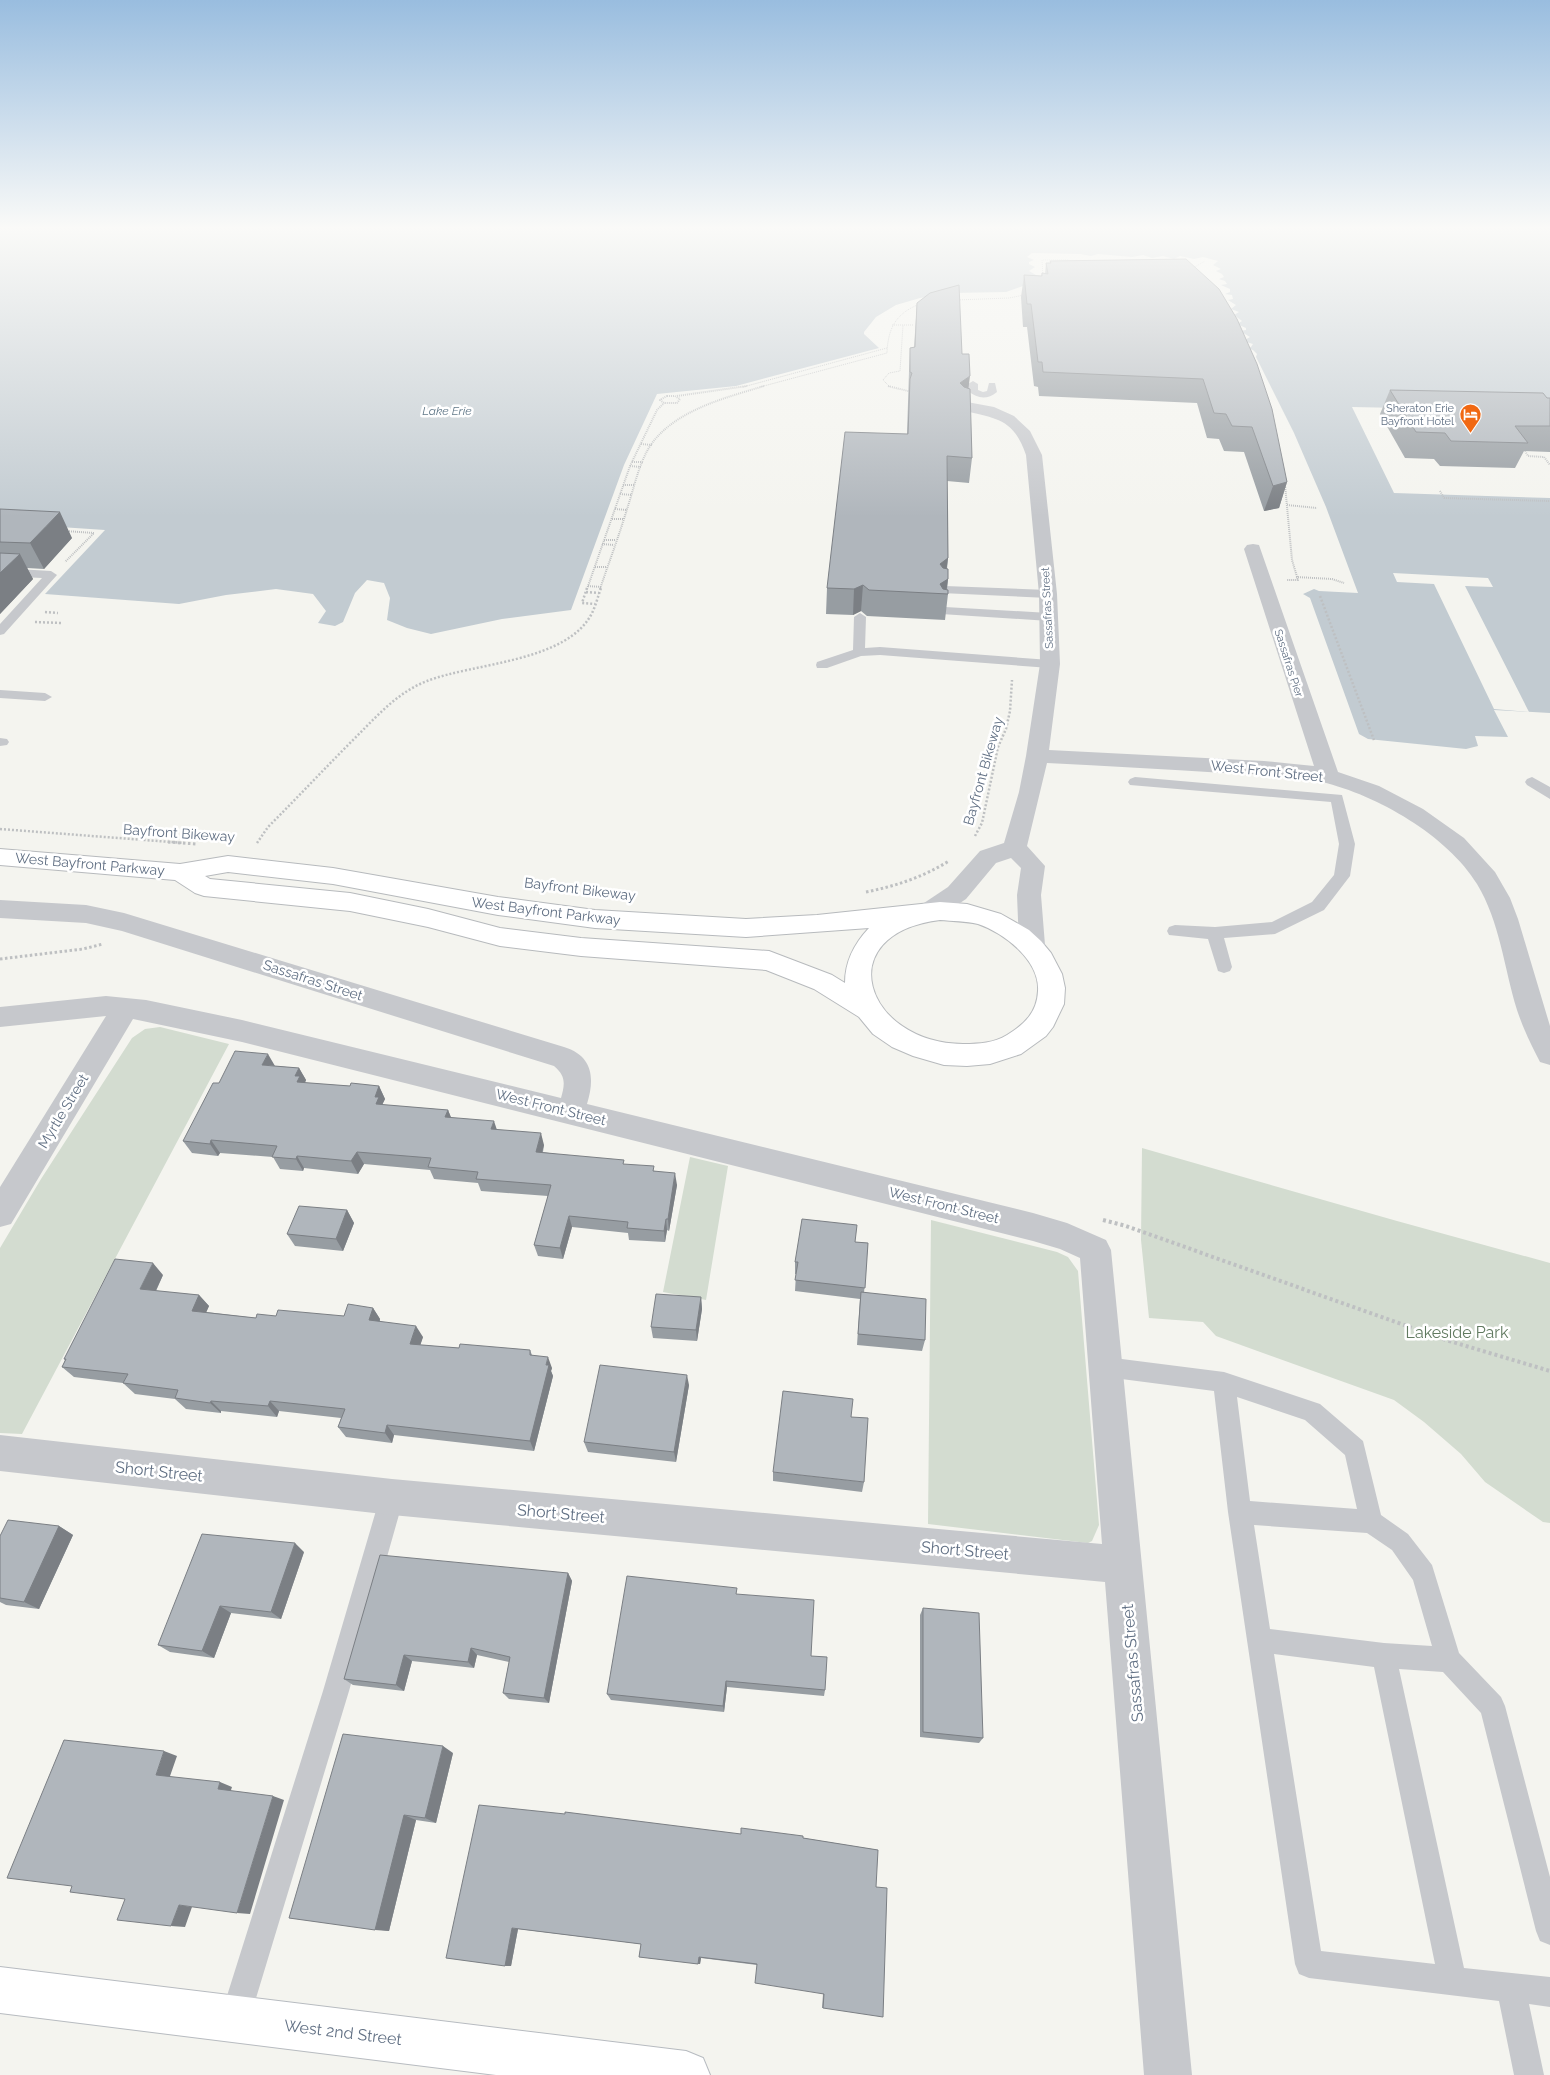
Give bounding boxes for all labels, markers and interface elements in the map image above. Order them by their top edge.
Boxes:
place label: Sheraton Erie Bayfront Hotel [1381,402,1455,428]
hotel icon: Sheraton Erie Bayfront Hotel [1458,402,1482,433]
water label: Lake Erie [422,404,472,418]
street label: Sassafras Street [1039,567,1056,649]
street label: Sassafras Pier [1271,628,1306,699]
street label: Bayfront Bikeway [960,715,1006,827]
street label: West Front Street [1210,757,1324,785]
street label: Bayfront Bikeway [123,821,236,845]
street label: West Bayfront Parkway [15,849,166,879]
street label: Bayfront Bikeway [523,874,637,904]
street label: West Bayfront Parkway [471,894,622,928]
street label: Sassafras Street [261,956,365,1004]
street label: Myrtle Street [35,1071,92,1151]
street label: West Front Street [494,1086,608,1128]
street label: West Front Street [887,1184,1001,1226]
park label: Lakeside Park [1406,1323,1509,1342]
street label: Short Street [114,1457,204,1486]
street label: Short Street [516,1500,606,1527]
street label: Short Street [920,1537,1010,1564]
street label: Sassafras Street [1118,1603,1147,1723]
street label: West 2nd Street [283,2016,403,2049]

